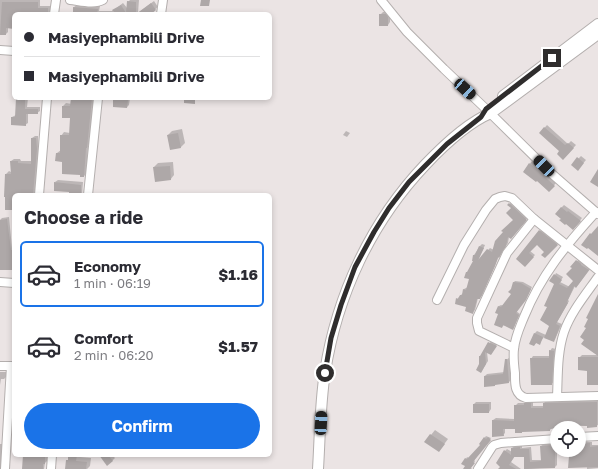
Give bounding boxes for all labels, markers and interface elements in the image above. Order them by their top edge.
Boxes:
text: Masiyephambili Drive [48,28,205,46]
route end [543,49,561,67]
text: Masiyephambili Drive [48,67,205,85]
car [452,77,478,101]
car [531,153,557,179]
text: Choose a ride [24,206,143,228]
icon: car [26,256,62,292]
text: Economy [74,257,141,275]
text: $1.16 [218,265,258,283]
text: 1 min · 06:19 [74,275,151,291]
icon: car [26,328,62,364]
text: Comfort [74,329,133,347]
text: $1.57 [218,337,258,355]
text: 2 min · 06:20 [74,347,154,363]
route start [316,364,334,382]
button: Confirm [24,403,260,449]
car [314,411,328,435]
map controls [550,421,586,457]
button: locate [550,421,586,457]

